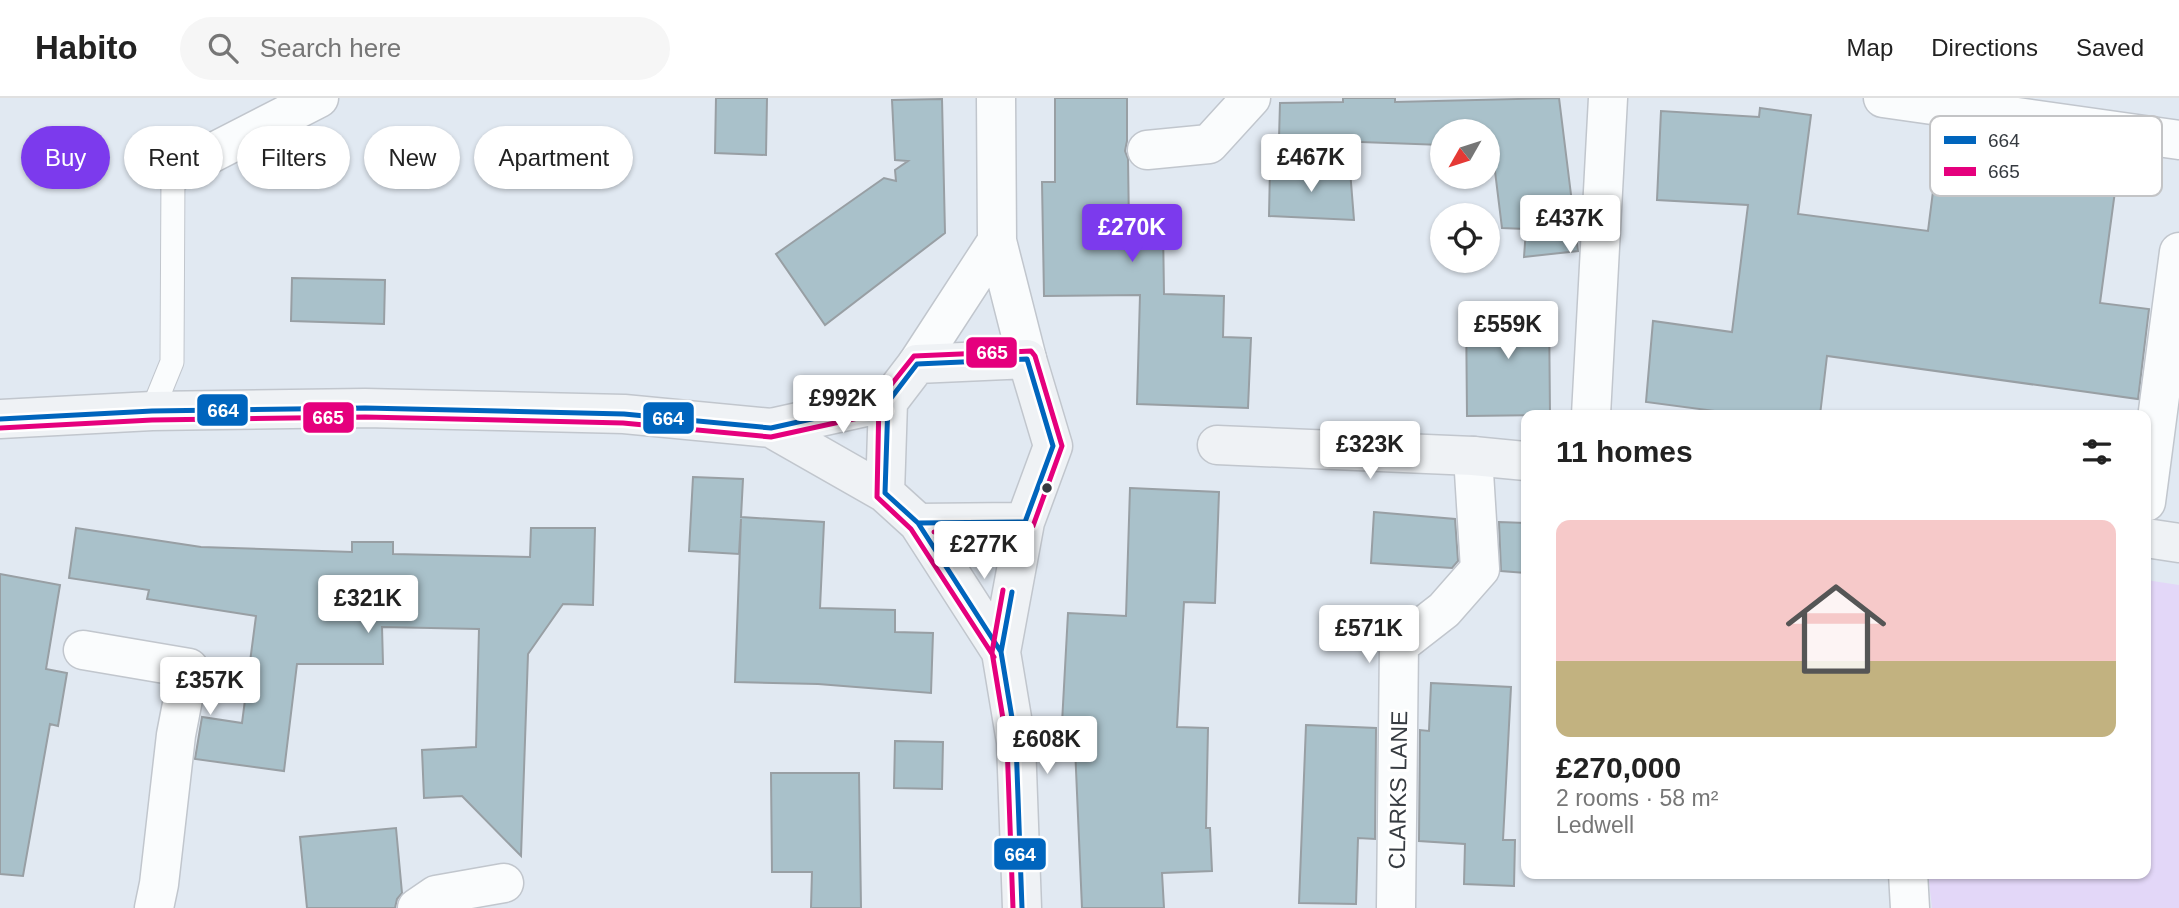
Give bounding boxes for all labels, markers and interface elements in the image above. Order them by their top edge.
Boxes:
search box [180,17,670,80]
text: Habito [35,29,138,66]
icon: search [204,29,242,67]
text: Search here [260,33,401,63]
text: Map [1847,34,1893,61]
text: Directions [1931,34,2038,61]
text: Saved [2076,34,2144,61]
legend [1930,116,2162,196]
north arrow [1430,119,1500,189]
map controls [1430,119,1500,273]
chip: Buy [21,126,110,189]
chip: Rent [124,126,223,189]
chip: Filters [237,126,350,189]
chip: New [364,126,460,189]
chip: Apartment [474,126,633,189]
text: 664 [1988,130,2020,151]
pin: £467K [1262,134,1360,194]
text: £467K [1277,144,1345,170]
text: 665 [1988,161,2020,182]
pin: £437K [1521,195,1619,255]
button: locate [1430,203,1500,273]
pin: £270K [1083,204,1181,264]
text: £437K [1536,205,1604,231]
text: £270K [1098,214,1166,240]
pin: £559K [1459,302,1557,361]
text: £559K [1474,311,1542,337]
line badge: 665 [965,336,1018,369]
text: 665 [976,342,1008,363]
pin: £992K [794,376,892,435]
text: £992K [809,385,877,411]
line badge: 664 [196,393,249,427]
text: 664 [207,400,239,421]
line badge: 665 [302,401,355,434]
line badge: 664 [642,401,695,435]
text: 665 [312,407,344,428]
text: 664 [652,408,684,429]
pin: £323K [1321,422,1419,481]
text: £323K [1336,431,1404,457]
icon: filters [2078,433,2116,471]
text: 11 homes [1556,435,1693,468]
unlabelled marker [1040,481,1054,495]
pin: £277K [935,522,1033,581]
text: £277K [950,531,1018,557]
icon: home [1773,566,1899,692]
pin: £321K [319,575,417,635]
text: £321K [334,585,402,611]
pin: £571K [1320,606,1418,665]
text: £571K [1335,615,1403,641]
pin: £357K [161,658,259,717]
text: £357K [176,667,244,693]
street label: CLARKS LANE [1384,711,1412,869]
pin: £608K [998,716,1096,776]
text: £608K [1013,726,1081,752]
text: £270,000 [1556,751,1681,784]
text: 2 rooms · 58 m² [1556,785,1718,811]
text: Ledwell [1556,812,1634,838]
line badge: 664 [993,837,1047,871]
text: 664 [1004,844,1036,865]

